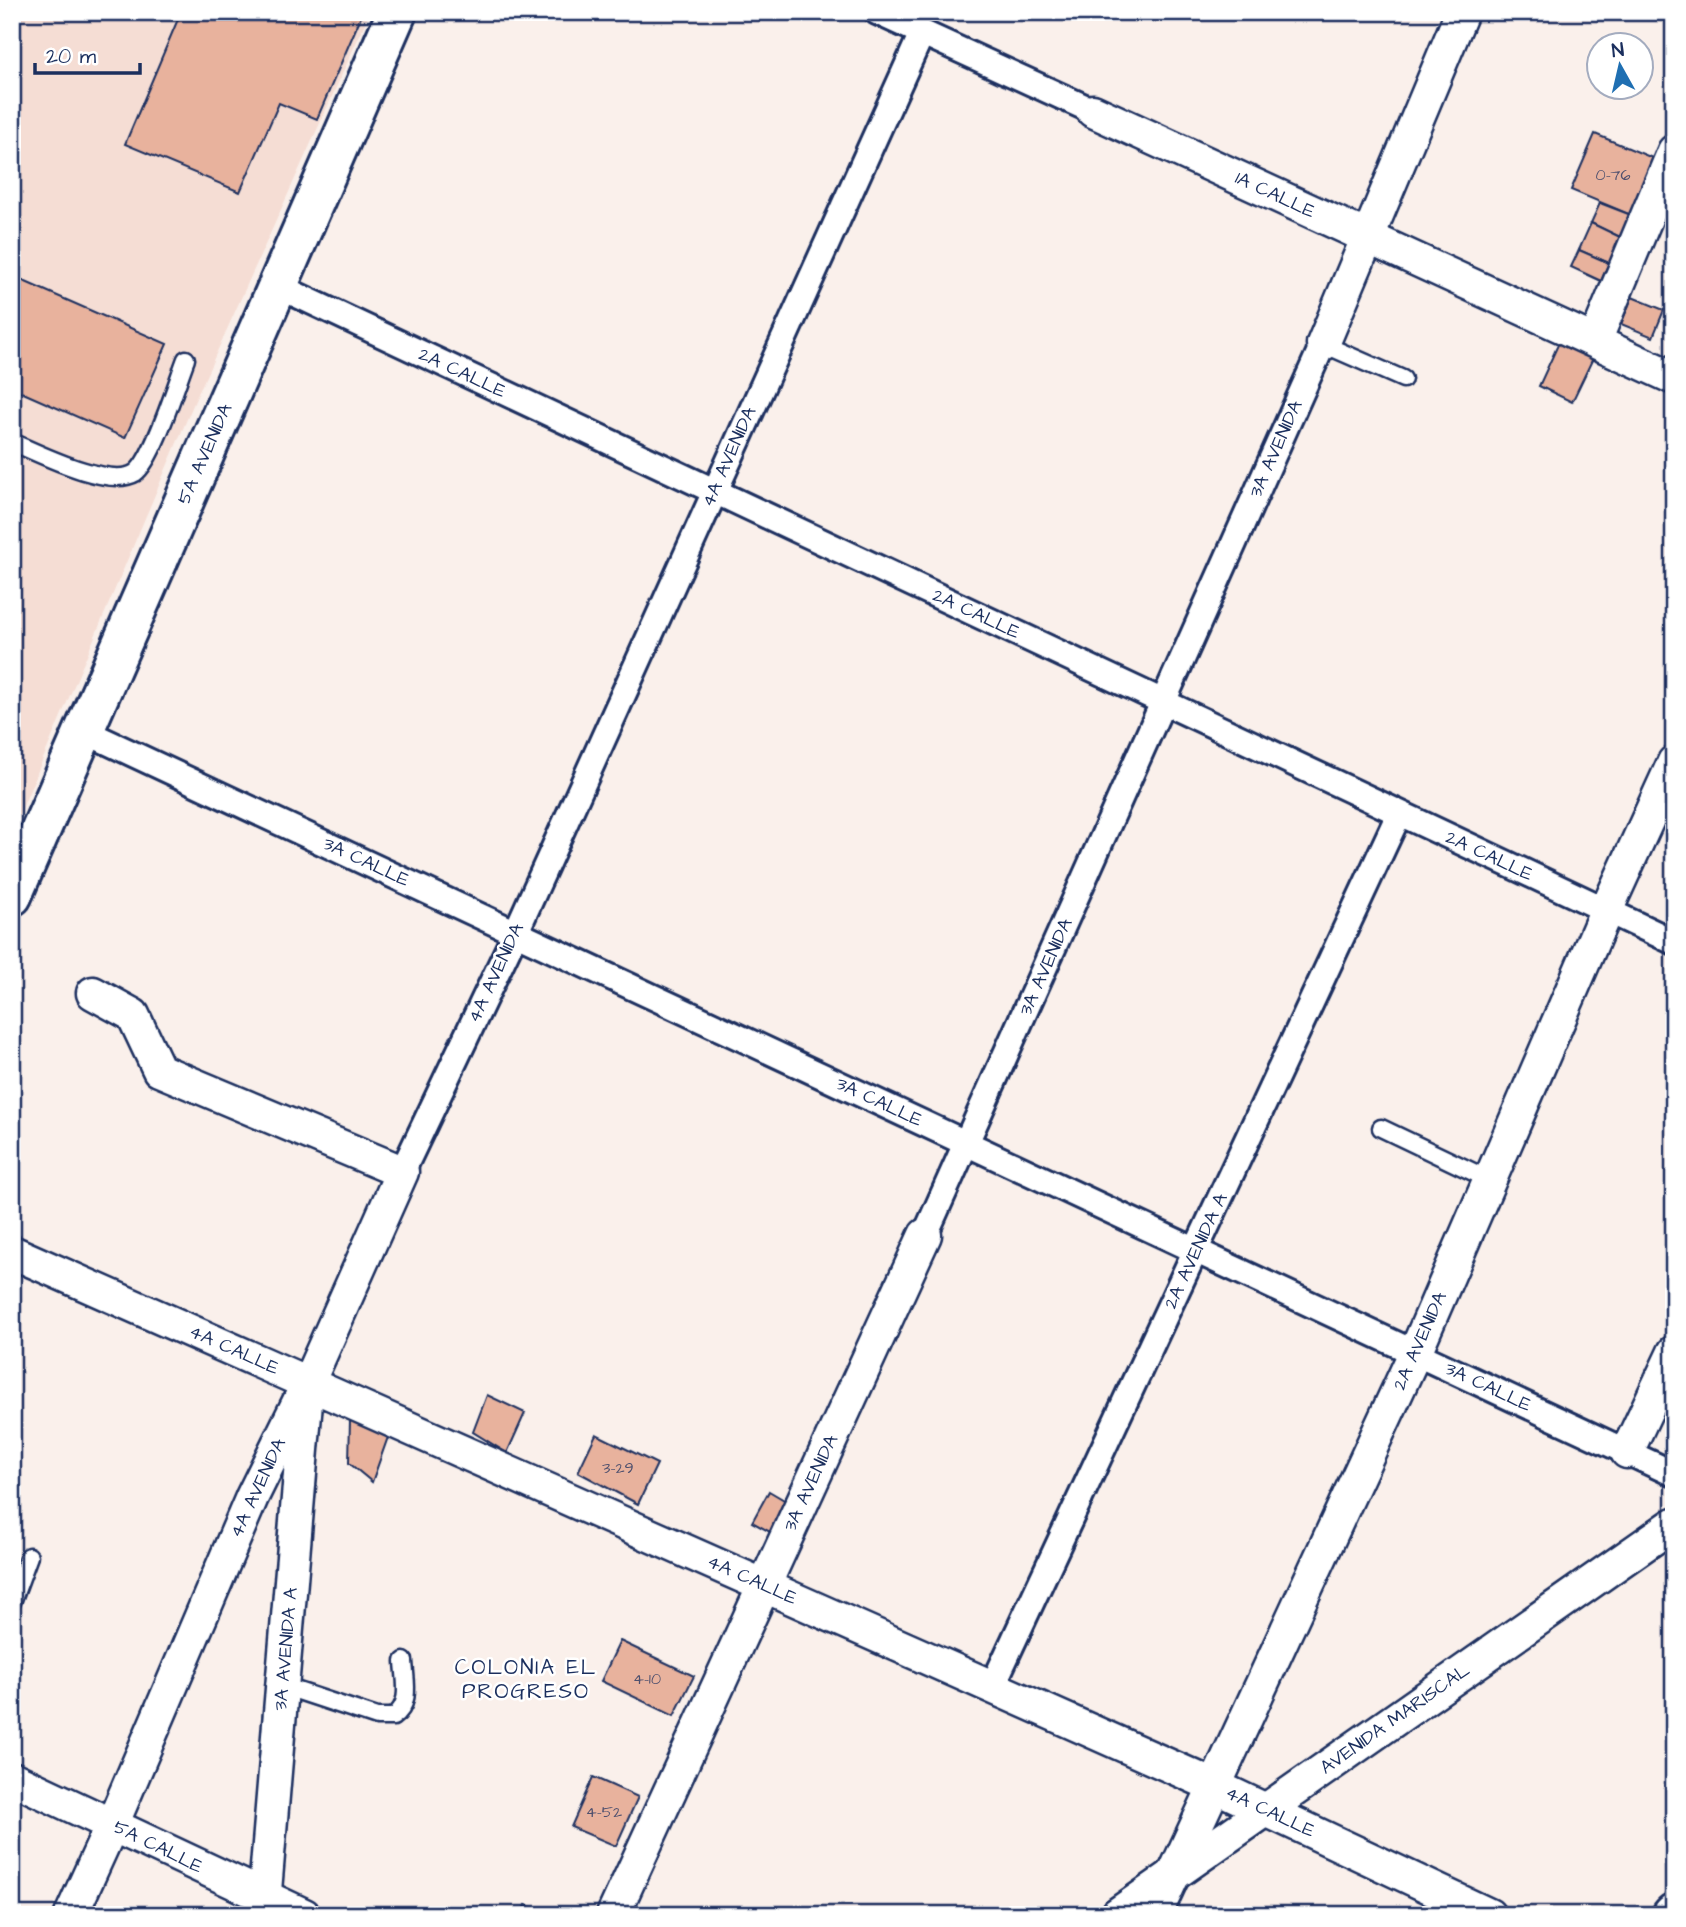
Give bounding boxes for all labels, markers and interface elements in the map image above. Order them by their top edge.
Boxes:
scale bar [35,32,140,76]
north arrow [1584,32,1654,102]
text: N [1610,36,1626,65]
text: 20 m [46,42,97,71]
house number: 0-76 [1596,164,1630,186]
street label: 1A CALLE [1231,165,1319,225]
street label: 2A CALLE [414,341,510,405]
street label: 3A AVENIDA [1243,396,1309,502]
street label: 5A AVENIDA [171,399,239,509]
street label: 4A AVENIDA [695,402,763,512]
street label: 2A CALLE [928,582,1024,646]
street label: 2A CALLE [1441,824,1537,888]
street label: 3A CALLE [318,830,414,894]
street label: 3A AVENIDA [1013,914,1079,1020]
street label: 4A AVENIDA [461,919,531,1027]
street label: 3A CALLE [831,1070,927,1134]
street label: 2A AVENIDA A [1157,1189,1235,1313]
street label: 2A AVENIDA [1386,1287,1454,1395]
street label: 4A CALLE [185,1318,283,1382]
street label: 3A CALLE [1440,1355,1536,1419]
street label: 3A AVENIDA [777,1430,845,1536]
street label: 4A AVENIDA [223,1434,293,1542]
house number: 3-29 [602,1457,634,1479]
street label: 4A CALLE [703,1548,801,1612]
street label: 3A AVENIDA A [267,1586,305,1712]
district label: COLONIA EL PROGRESO [455,1653,597,1706]
street label: AVENIDA MARISCAL [1315,1657,1475,1781]
house number: 4-10 [633,1668,661,1690]
street label: 4A CALLE [1221,1780,1319,1844]
house number: 4-52 [586,1801,622,1823]
street label: 5A CALLE [109,1814,207,1880]

